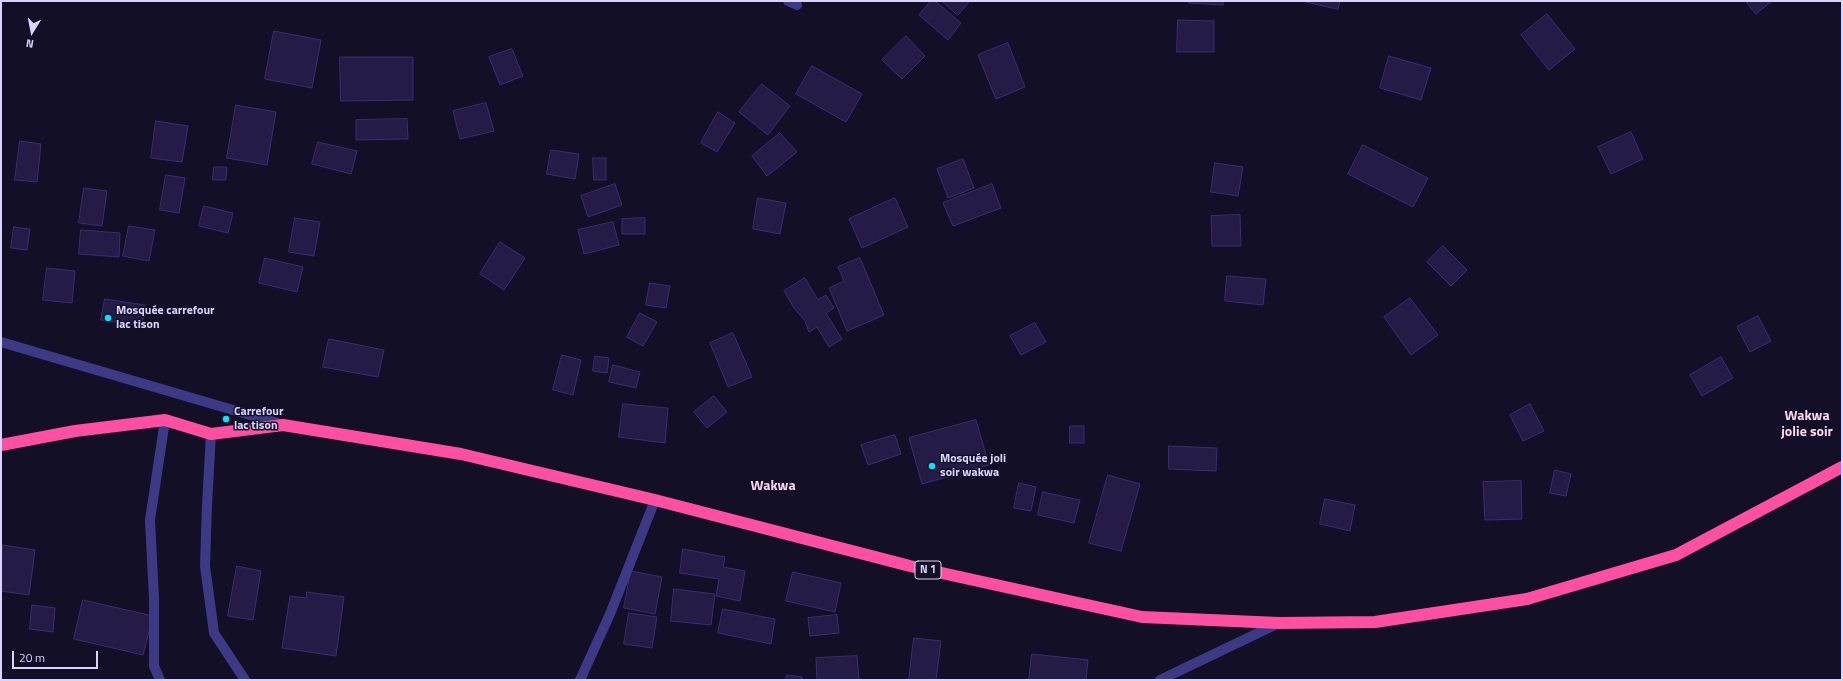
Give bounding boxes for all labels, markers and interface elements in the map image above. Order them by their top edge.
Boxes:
north arrow [12,12,52,52]
text: N [25,35,35,52]
place label: Mosquée carrefour lac tison [116,304,215,332]
marker: Mosquée carrefour lac tison [103,313,113,323]
place label: Carrefour lac tison [234,405,283,433]
district label: Wakwa jolie soir [1781,409,1833,442]
marker: Carrefour lac tison [221,414,231,424]
place label: Mosquée joli soir wakwa [940,452,1006,480]
marker: Mosquée joli soir wakwa [927,461,937,471]
district label: Wakwa [750,479,796,495]
road number: N 1 [915,561,941,579]
scale bar [14,643,100,669]
text: 20 m [19,648,45,667]

